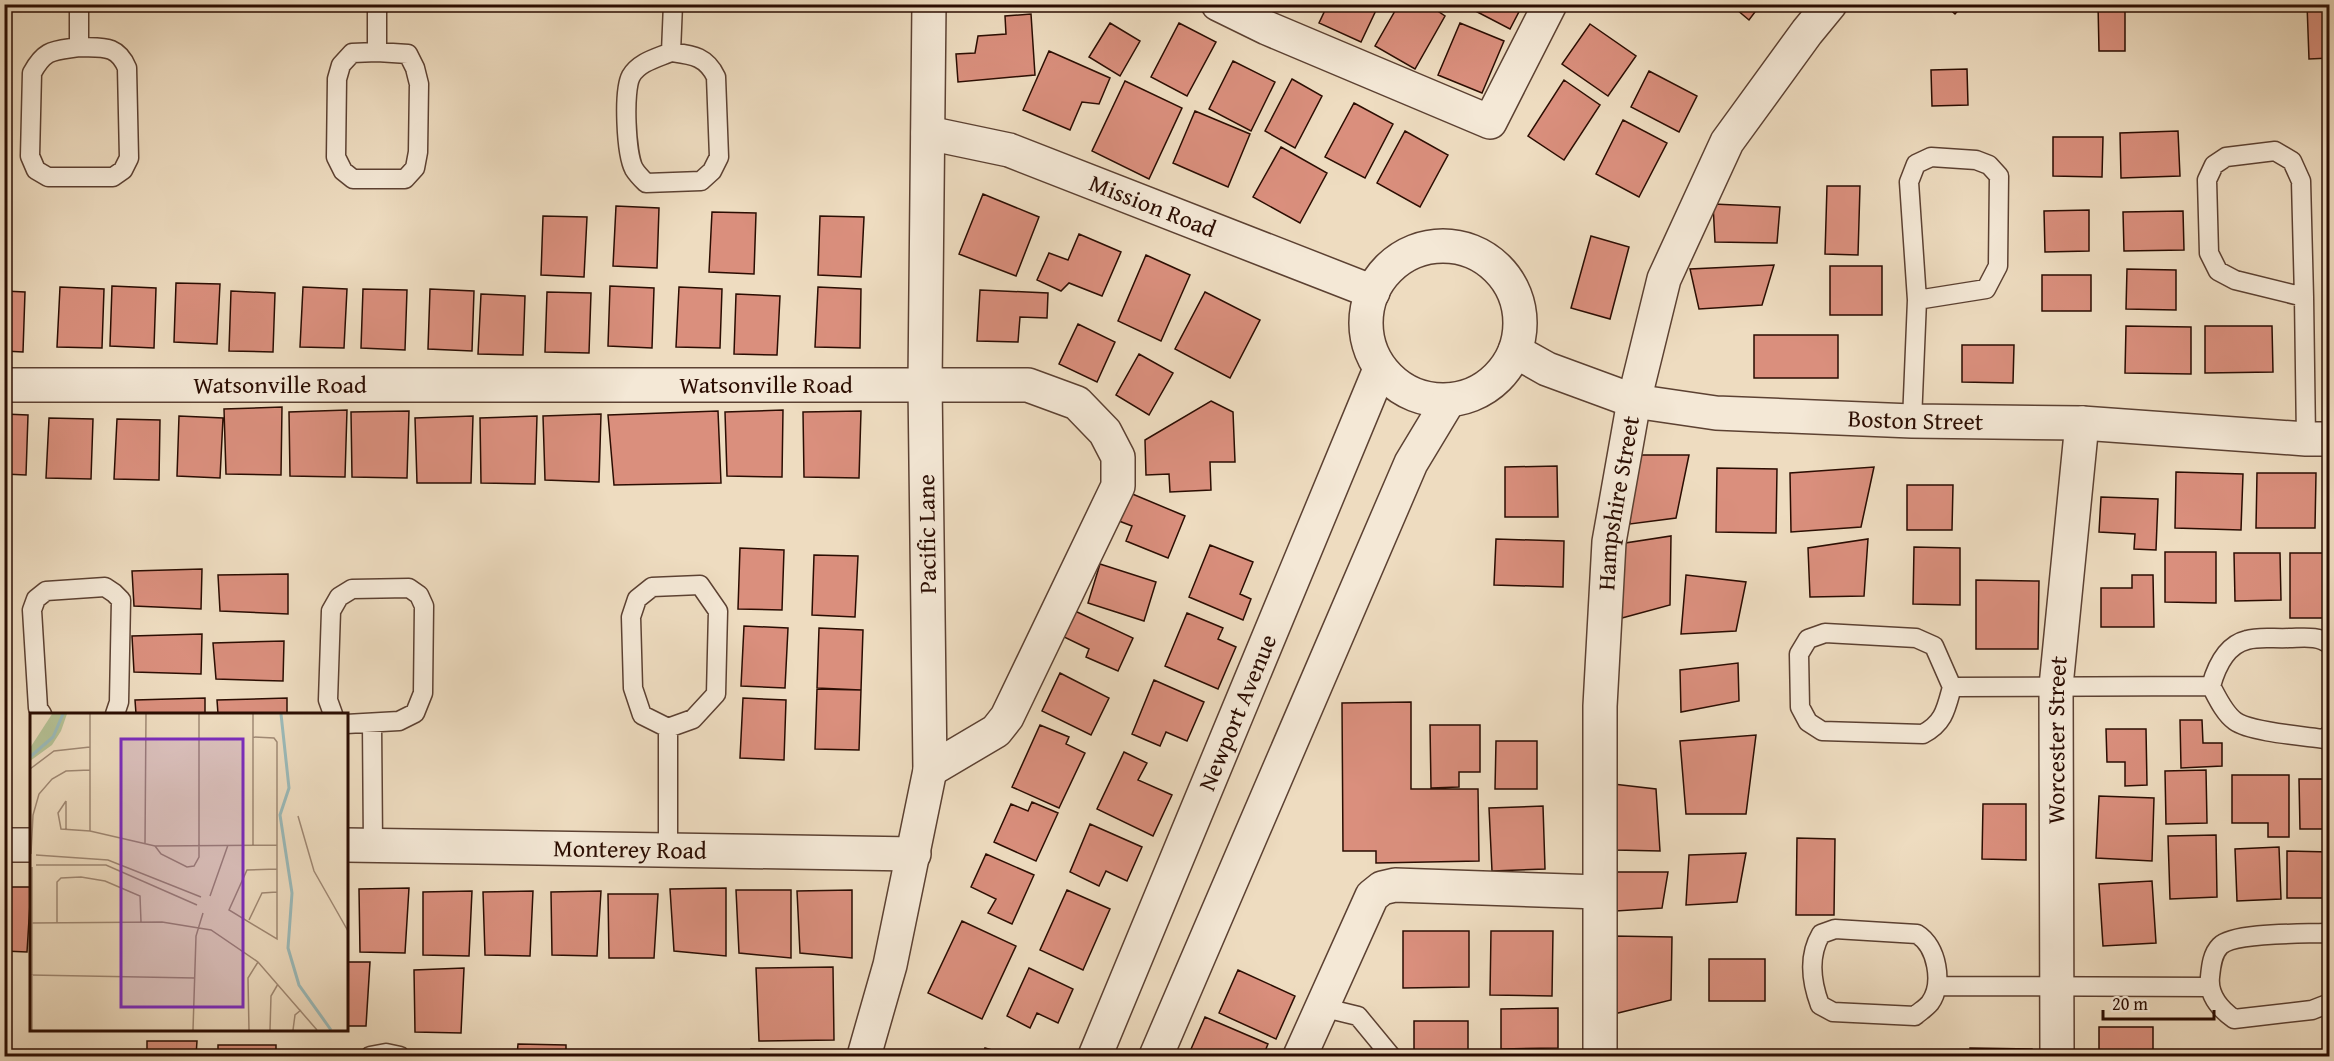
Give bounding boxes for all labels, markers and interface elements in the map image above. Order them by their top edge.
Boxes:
street label: Mission Road [1084,165,1222,246]
street label: Watsonville Road [193,367,367,402]
street label: Watsonville Road [679,367,853,402]
street label: Boston Street [1847,400,1984,439]
street label: Hampshire Street [1588,412,1648,591]
street label: Pacific Lane [908,474,945,594]
street label: Newport Avenue [1189,629,1285,796]
street label: Worcester Street [2038,654,2076,824]
inset map [30,713,348,1031]
street label: Monterey Road [553,830,707,868]
scale bar [2103,983,2214,1021]
text: 20 m [2112,990,2148,1017]

